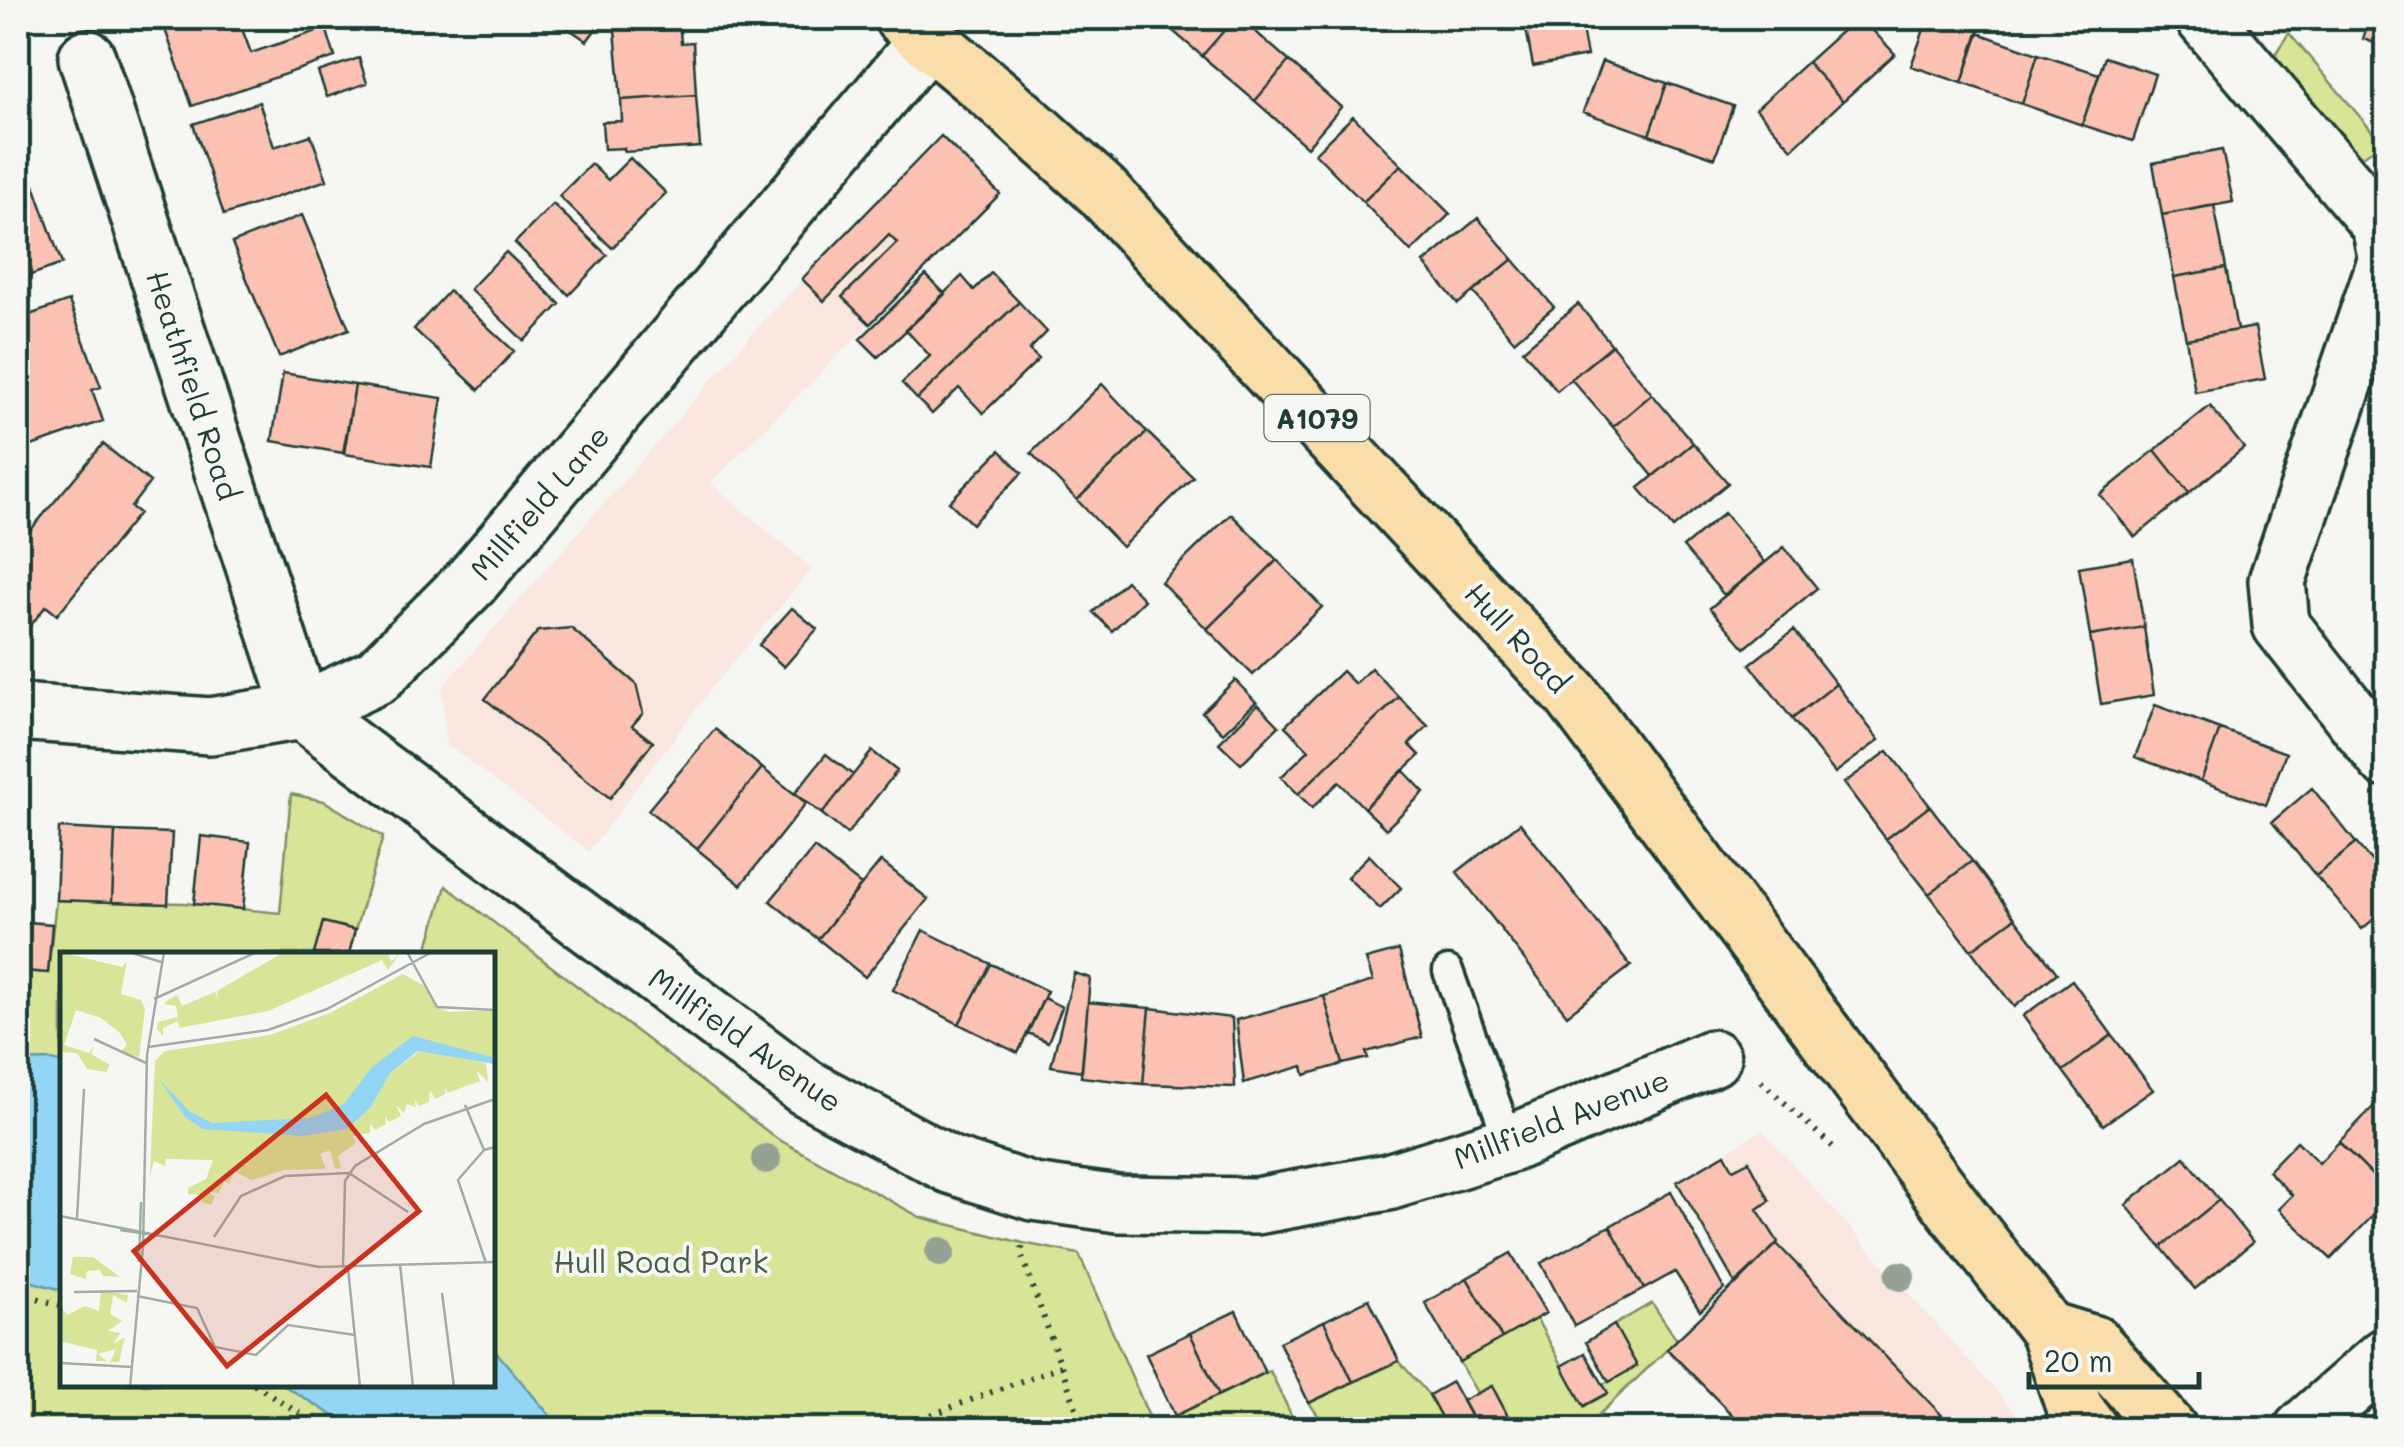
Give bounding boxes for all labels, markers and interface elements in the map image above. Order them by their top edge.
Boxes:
street label: Heathfield Road [138,265,250,505]
road number: A1079 [1264,395,1370,441]
street label: Millfield Lane [460,416,618,588]
street label: Hull Road [1457,573,1579,701]
inset map [60,952,495,1387]
street label: Millfield Avenue [641,957,851,1121]
street label: Millfield Avenue [1448,1059,1674,1177]
park label: Hull Road Park [554,1241,768,1281]
scale bar [2029,1327,2199,1389]
text: 20 m [2044,1340,2113,1380]

